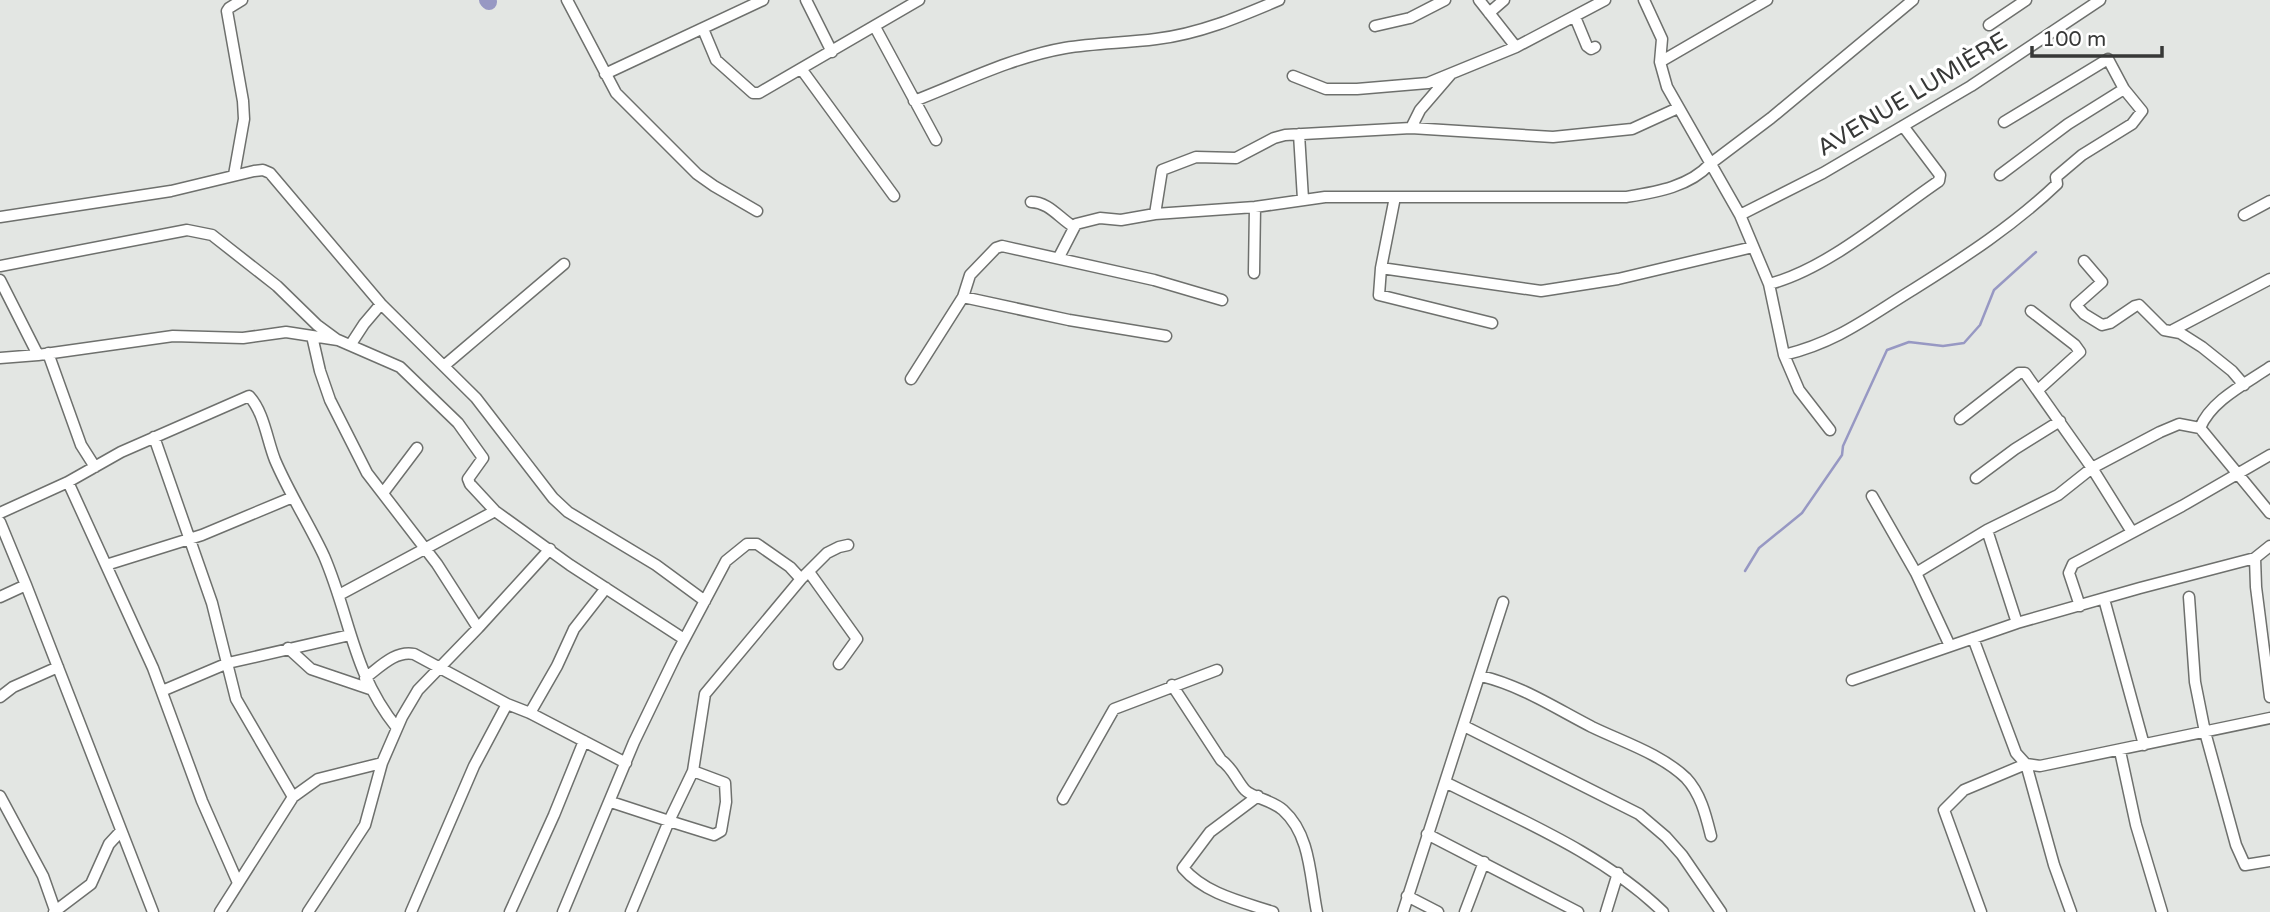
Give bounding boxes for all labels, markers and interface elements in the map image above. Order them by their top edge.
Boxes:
scale bar [2032,14,2162,58]
street label: AVENUE LUMIÈRE [1811,25,2013,163]
text: 100 m [2042,27,2106,52]

